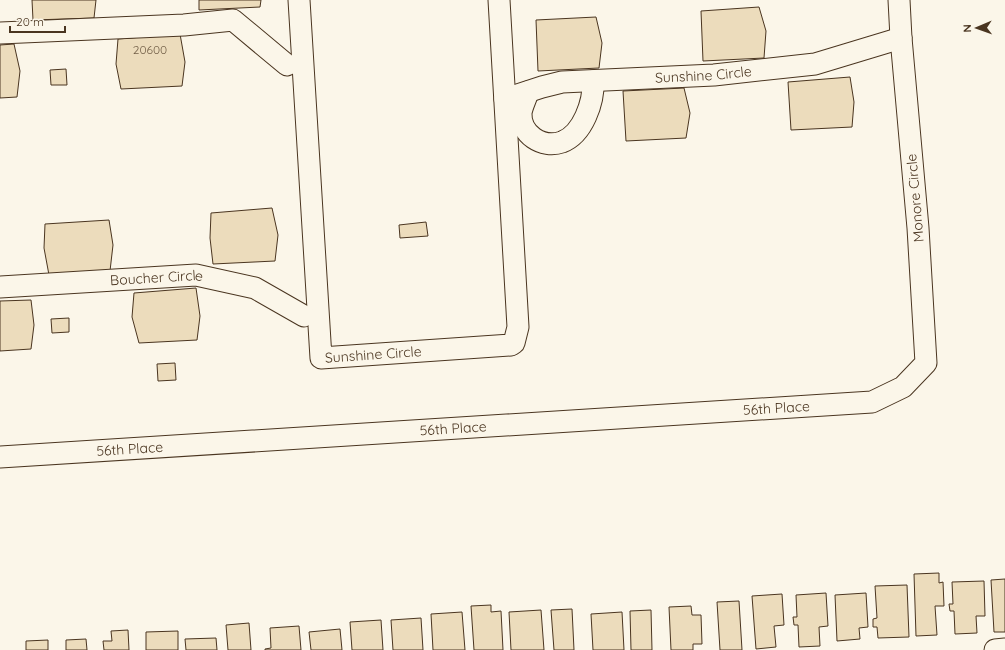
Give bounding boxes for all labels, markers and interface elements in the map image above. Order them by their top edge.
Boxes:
scale bar [10,8,65,34]
north arrow [957,8,997,48]
text: 20 m [16,14,44,29]
text: N [960,24,974,33]
house number: 20600 [133,42,167,57]
street label: Sunshine Circle [655,62,753,87]
street label: Monore Circle [902,153,928,243]
street label: Boucher Circle [110,266,205,289]
street label: Sunshine Circle [324,342,422,367]
street label: 56th Place [742,397,811,419]
street label: 56th Place [419,417,487,440]
street label: 56th Place [96,438,164,460]

